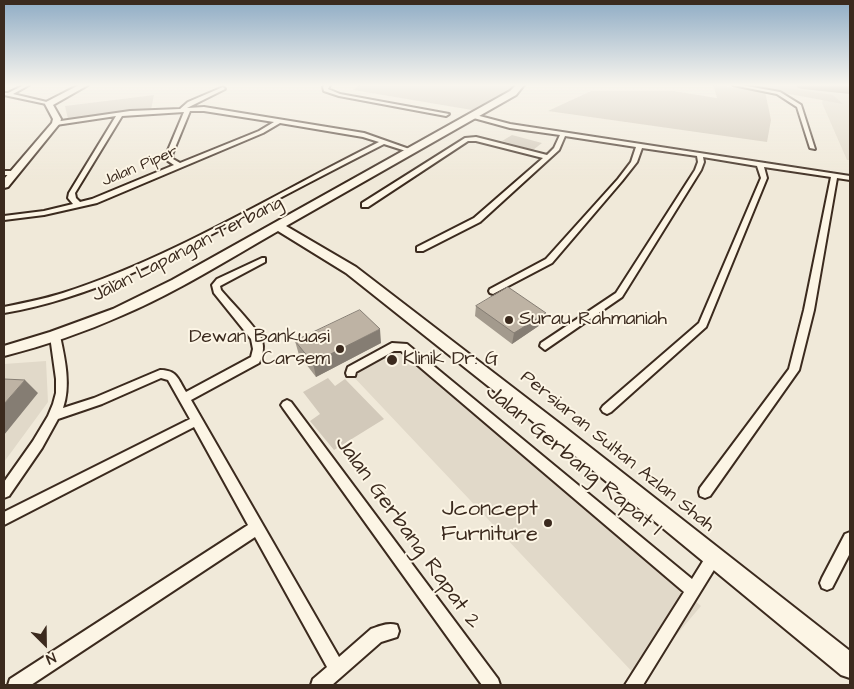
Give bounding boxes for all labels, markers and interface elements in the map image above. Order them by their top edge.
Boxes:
street label: Jalan Piper [99,142,181,192]
street label: Jalan Lapangan Terbang [89,192,287,308]
place label: Surau Rahmaniah [519,309,667,331]
marker: Surau Rahmaniah [503,314,515,326]
place label: Dewan Bankuasi Carsem [189,327,330,371]
marker: Dewan Bankuasi Carsem [334,343,346,355]
place label: Klinik Dr. G [403,349,498,371]
marker: Klinik Dr. G [385,353,399,367]
street label: Persiaran Sultan Azlan Shah [515,367,719,537]
street label: Jalan Gerbang Rapat 1 [479,380,667,542]
street label: Jalan Gerbang Rapat 2 [328,431,486,635]
place label: Jconcept Furniture [441,497,538,548]
marker: Jconcept Furniture [542,517,554,529]
north arrow [20,619,70,669]
text: N [43,647,59,669]

